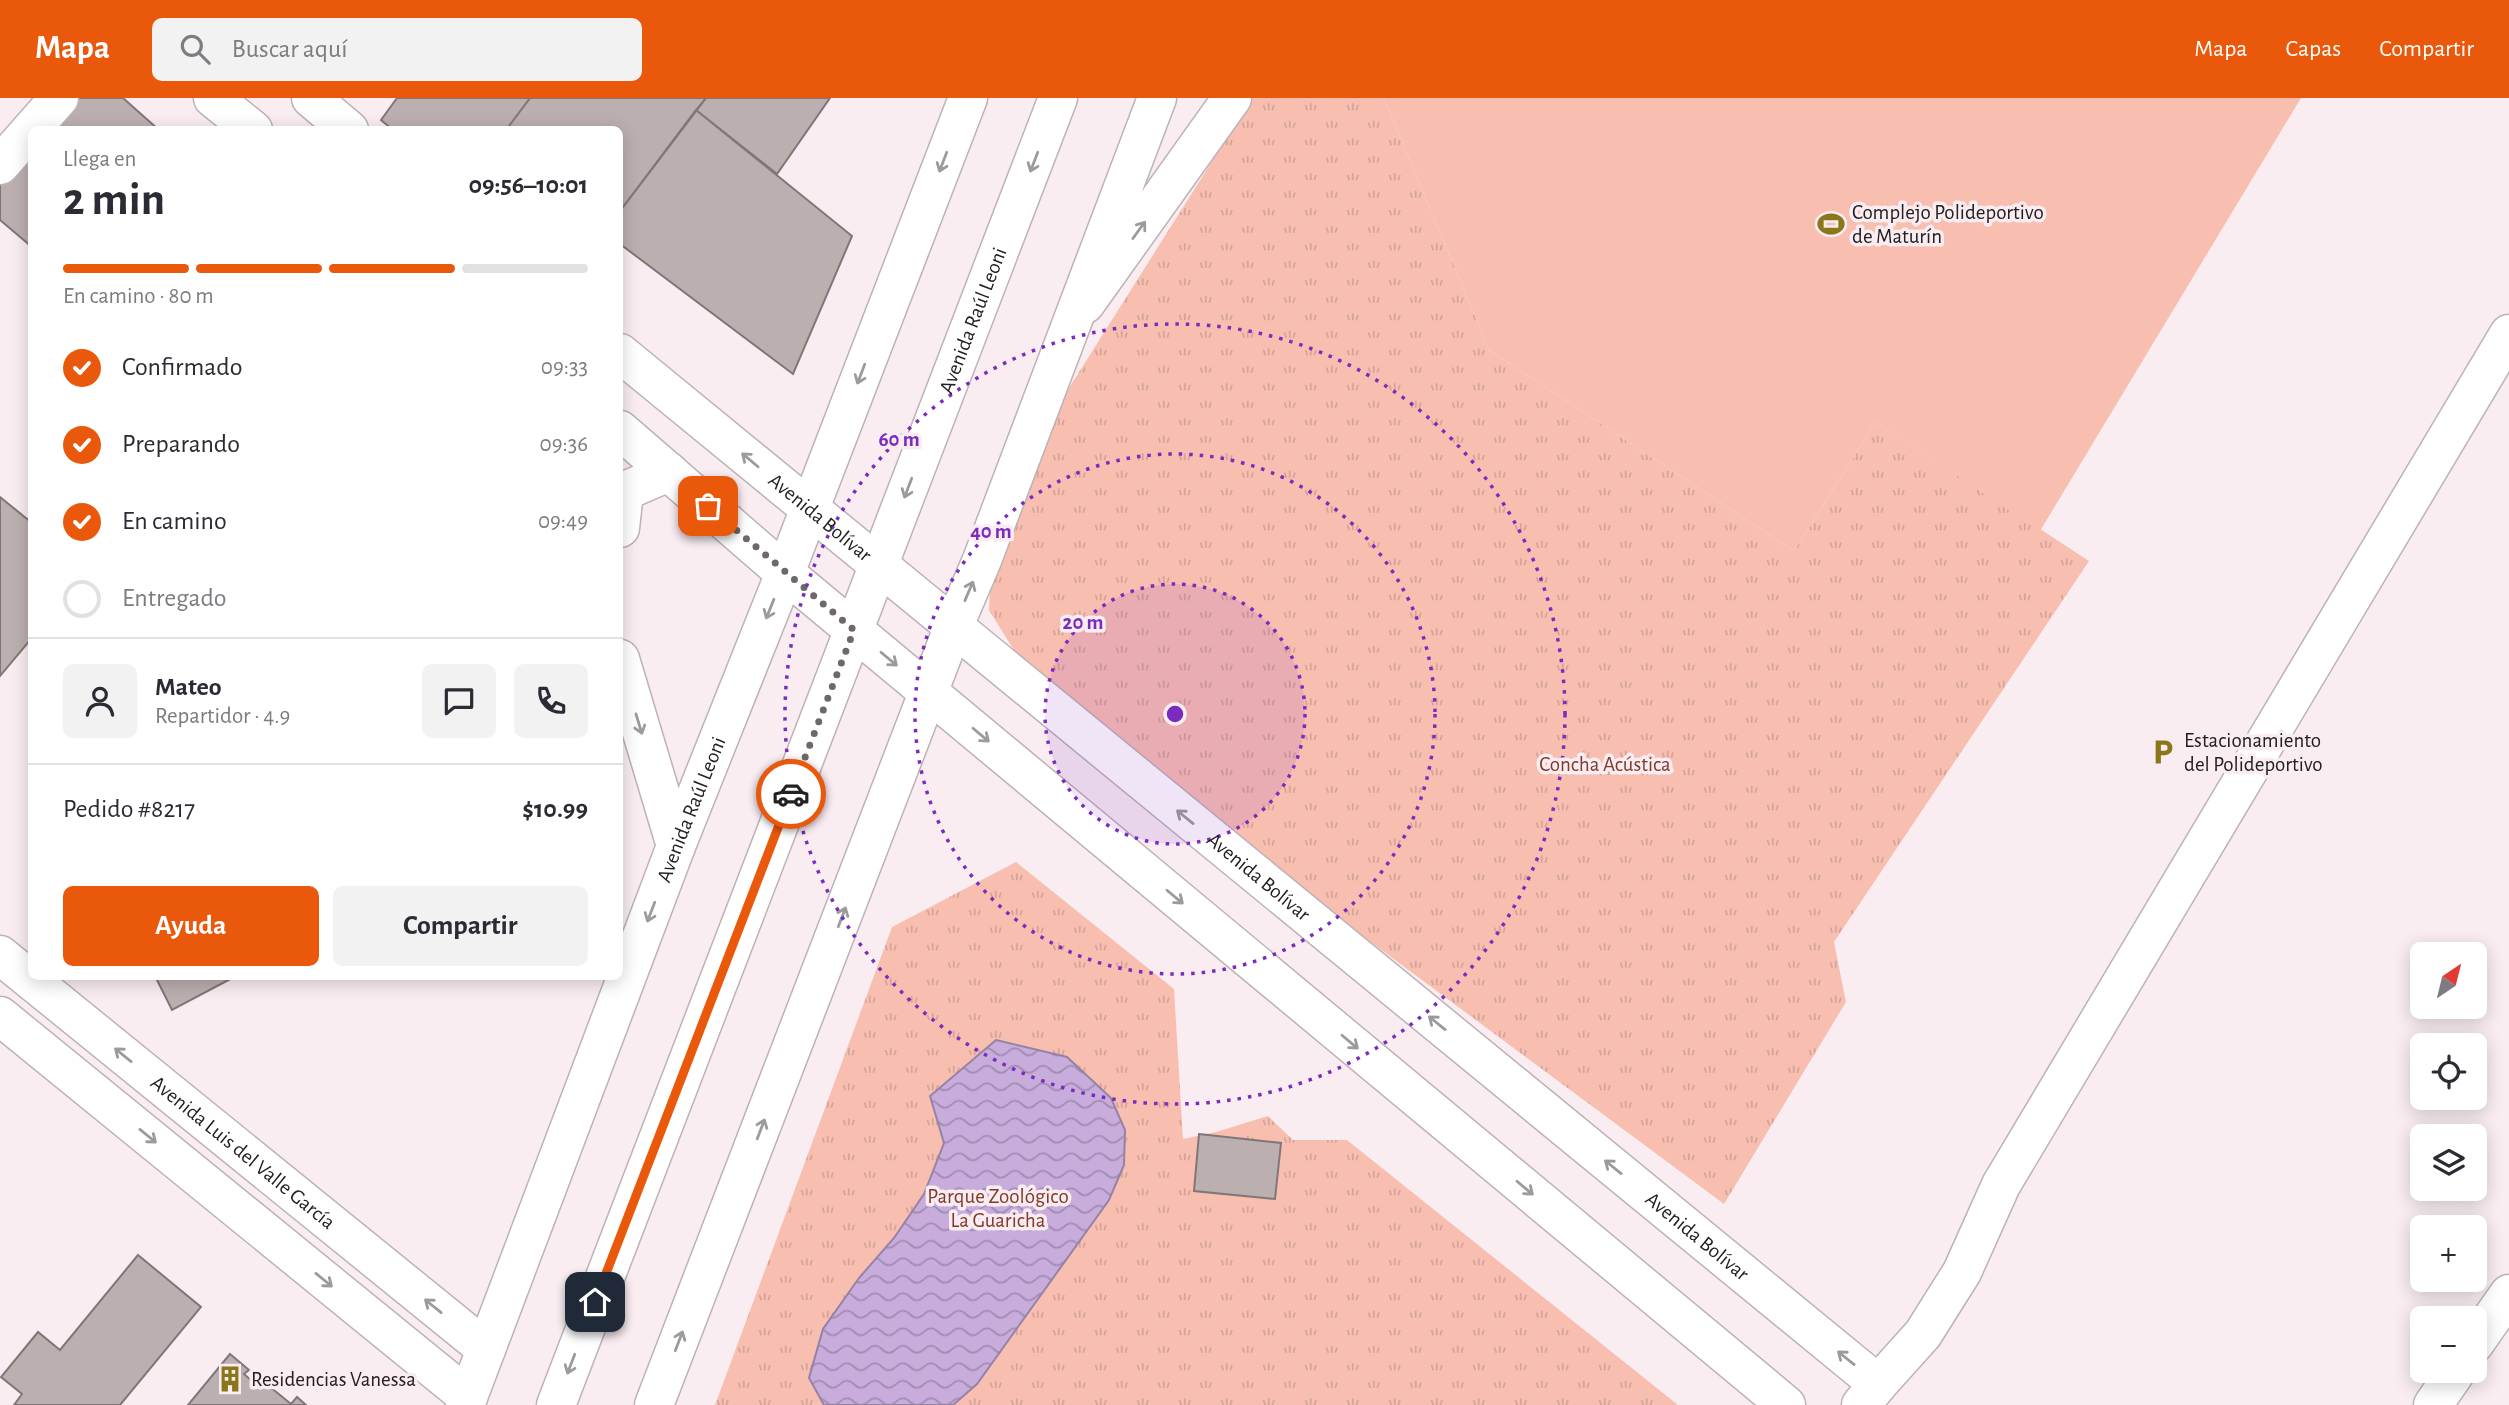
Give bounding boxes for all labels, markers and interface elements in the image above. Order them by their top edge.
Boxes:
search box [152,18,642,81]
icon: search [176,30,214,68]
text: Mapa [35,32,110,65]
text: Buscar aquí [232,36,348,62]
text: Mapa [2194,37,2247,61]
text: Capas [2285,37,2341,61]
text: Compartir [2379,37,2474,61]
text: Llega en [63,148,136,171]
one-way arrow [936,150,948,172]
one-way arrow [1026,150,1039,172]
text: 09:56–10:01 [468,172,588,198]
text: 2 min [63,177,165,223]
place label: Complejo Polideportivo de Maturín [1852,202,2044,247]
sports icon: Complejo Polideportivo de Maturín [1816,209,1846,239]
one-way arrow [1131,221,1146,240]
street label: Avenida Raúl Leoni [936,245,1011,396]
text: En camino · 80 m [63,285,214,308]
icon: check [63,349,101,387]
text: Confirmado [122,354,243,380]
text: 09:33 [541,356,588,379]
one-way arrow [854,363,867,384]
icon: check [63,426,101,464]
text: 60 m [878,429,920,450]
text: Preparando [122,431,240,457]
text: 09:36 [539,433,588,456]
one-way arrow [741,452,759,468]
street label: Avenida Bolívar [764,469,876,566]
pin [678,476,738,536]
one-way arrow [901,477,914,499]
icon: bag [689,487,727,525]
icon: check [63,503,101,541]
text: En camino [122,508,227,534]
text: 09:49 [538,510,588,533]
text: 40 m [970,521,1012,542]
one-way arrow [963,580,976,602]
text: Entregado [122,585,227,611]
one-way arrow [763,598,776,619]
text: 20 m [1063,612,1103,633]
one-way arrow [880,651,898,667]
button: person [63,664,137,738]
button: chat [422,664,496,738]
button: phone [514,664,588,738]
text: Mateo [155,674,222,700]
centre of rings [1163,702,1187,726]
text: Repartidor · 4.9 [155,705,290,728]
one-way arrow [634,713,647,735]
one-way arrow [972,728,990,743]
place label: Estacionamiento del Polideportivo [2184,730,2323,775]
street label: Avenida Raúl Leoni [653,734,730,885]
parking icon: Estacionamiento del Polideportivo [2148,737,2178,767]
park label: Concha Acústica [1539,754,1671,775]
courier [756,759,826,829]
icon: car [772,775,810,813]
text: Pedido #8217 [63,796,195,822]
text: $10.99 [522,796,588,822]
one-way arrow [1176,810,1194,825]
street label: Avenida Bolívar [1203,829,1314,925]
button: Ayuda [63,886,319,966]
button: Compartir [333,886,588,966]
one-way arrow [1166,888,1184,904]
one-way arrow [644,901,657,922]
one-way arrow [837,906,850,928]
north arrow [2410,942,2487,1018]
map controls [2410,942,2487,1383]
one-way arrow [1429,1016,1447,1031]
button: locate [2410,1033,2487,1110]
one-way arrow [1340,1034,1358,1050]
one-way arrow [115,1047,133,1062]
street label: Avenida Luis del Valle García [147,1072,339,1233]
one-way arrow [755,1119,768,1140]
button: layers [2410,1124,2487,1201]
one-way arrow [138,1128,156,1144]
one-way arrow [1605,1160,1623,1175]
one-way arrow [1515,1180,1533,1196]
park label: Parque Zoológico La Guaricha [927,1186,1069,1231]
street label: Avenida Bolívar [1641,1188,1753,1285]
button: + [2410,1215,2487,1292]
one-way arrow [314,1272,332,1288]
pin [565,1272,625,1332]
icon: home [576,1283,614,1321]
one-way arrow [425,1298,443,1314]
button: − [2410,1306,2487,1383]
one-way arrow [673,1331,686,1353]
one-way arrow [1838,1350,1856,1365]
one-way arrow [564,1352,577,1374]
building icon: Residencias Vanessa [215,1364,245,1394]
place label: Residencias Vanessa [251,1369,416,1390]

